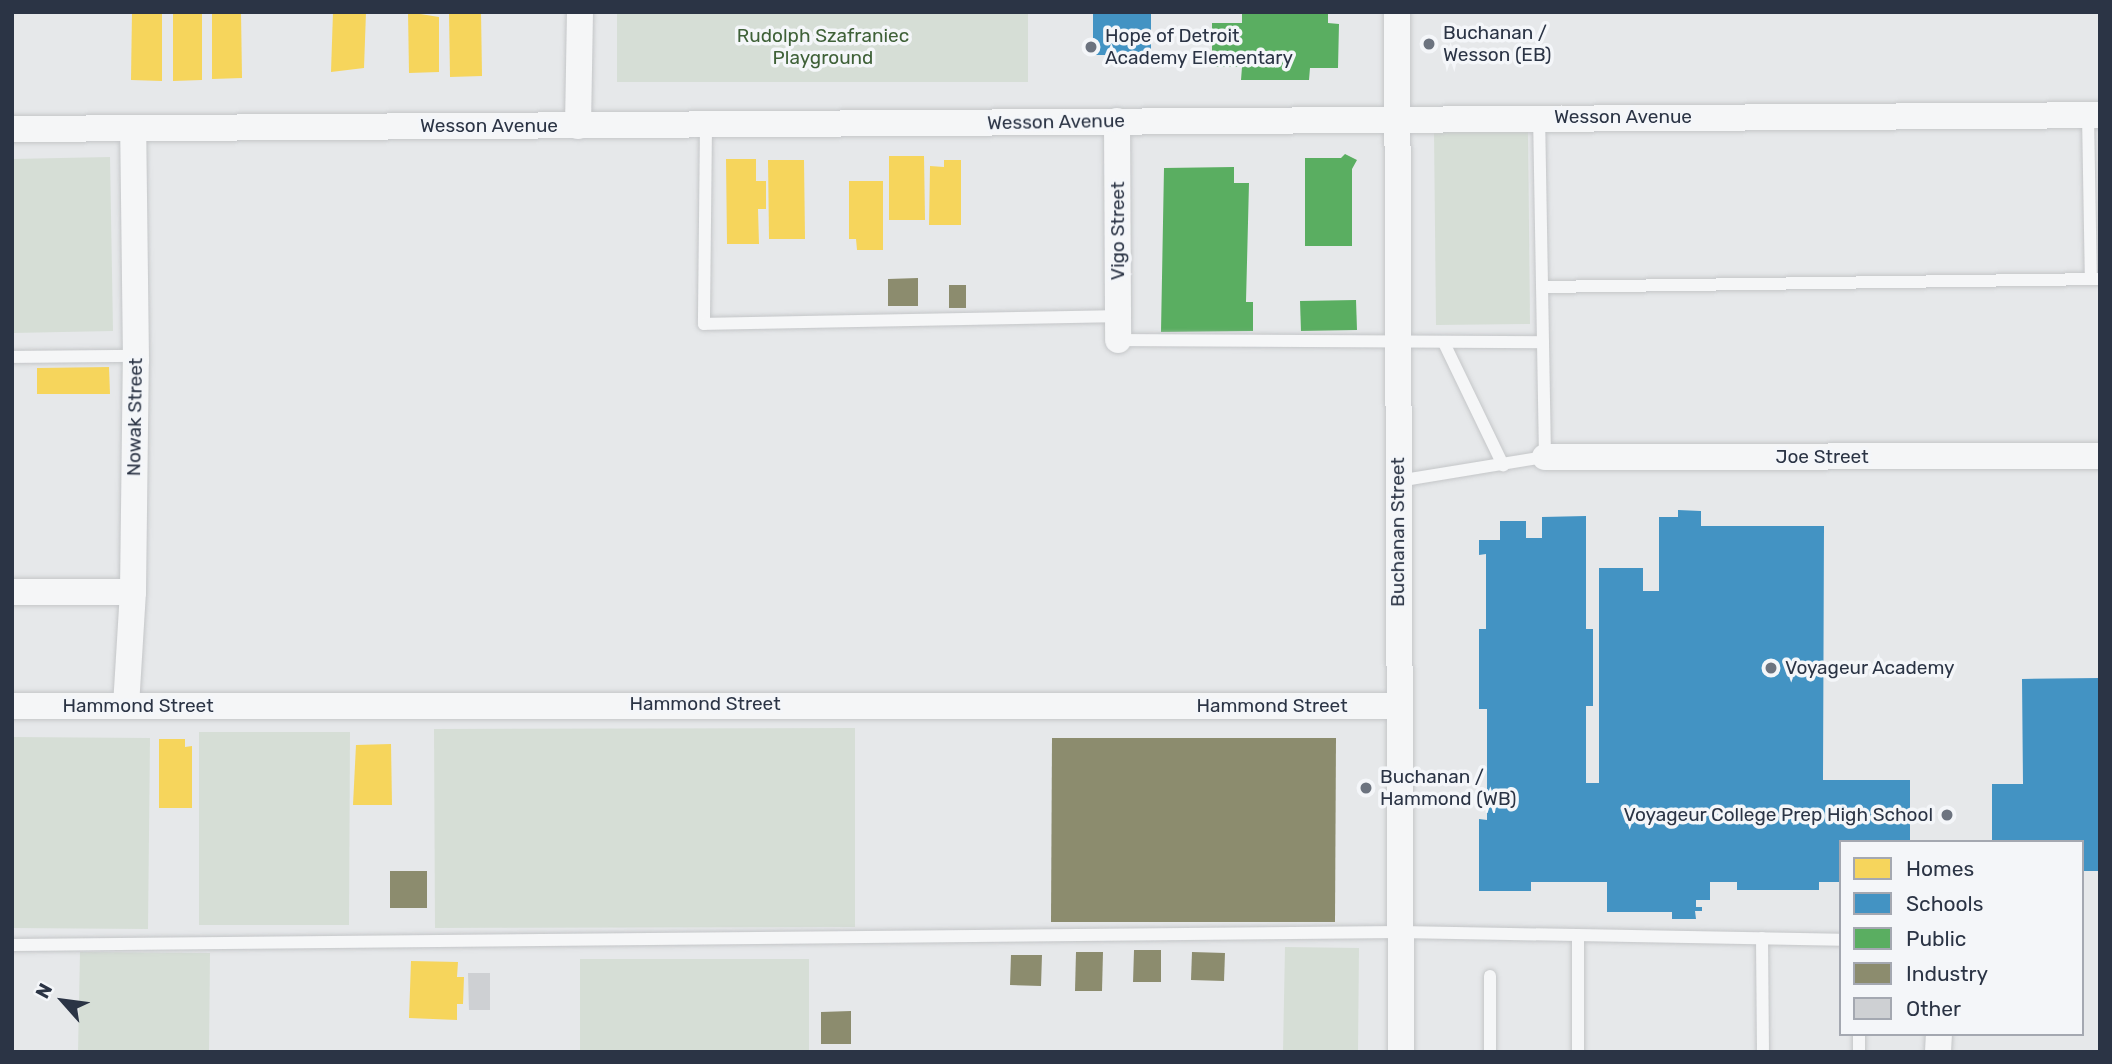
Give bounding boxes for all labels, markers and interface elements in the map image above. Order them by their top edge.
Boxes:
place label: Buchanan / Wesson (EB) [1443,22,1551,66]
park label: Rudolph Szafraniec Playground [737,25,909,69]
place label: Hope of Detroit Academy Elementary [1105,25,1294,69]
marker: Buchanan / Wesson (EB) [1421,36,1437,52]
marker: Hope of Detroit Academy Elementary [1083,39,1099,55]
street label: Wesson Avenue [1554,106,1692,128]
street label: Wesson Avenue [987,109,1125,135]
street label: Wesson Avenue [420,115,558,137]
street label: Vigo Street [1107,182,1129,280]
street label: Nowak Street [123,357,147,477]
street label: Joe Street [1775,446,1869,468]
street label: Buchanan Street [1387,457,1409,607]
place label: Voyageur Academy [1785,657,1955,679]
marker: Voyageur Academy [1763,660,1779,676]
street label: Hammond Street [629,693,781,715]
street label: Hammond Street [62,695,214,717]
street label: Hammond Street [1196,695,1348,717]
place label: Buchanan / Hammond (WB) [1380,766,1516,810]
marker: Buchanan / Hammond (WB) [1358,780,1374,796]
place label: Voyageur College Prep High School [1623,804,1933,826]
marker: Voyageur College Prep High School [1939,807,1955,823]
legend [1839,840,2084,1036]
text: Homes [1906,856,1974,881]
text: Schools [1906,891,1983,916]
text: Public [1906,926,1966,951]
text: Industry [1906,961,1988,986]
north arrow [28,966,98,1036]
text: N [31,979,57,1002]
text: Other [1906,996,1961,1021]

